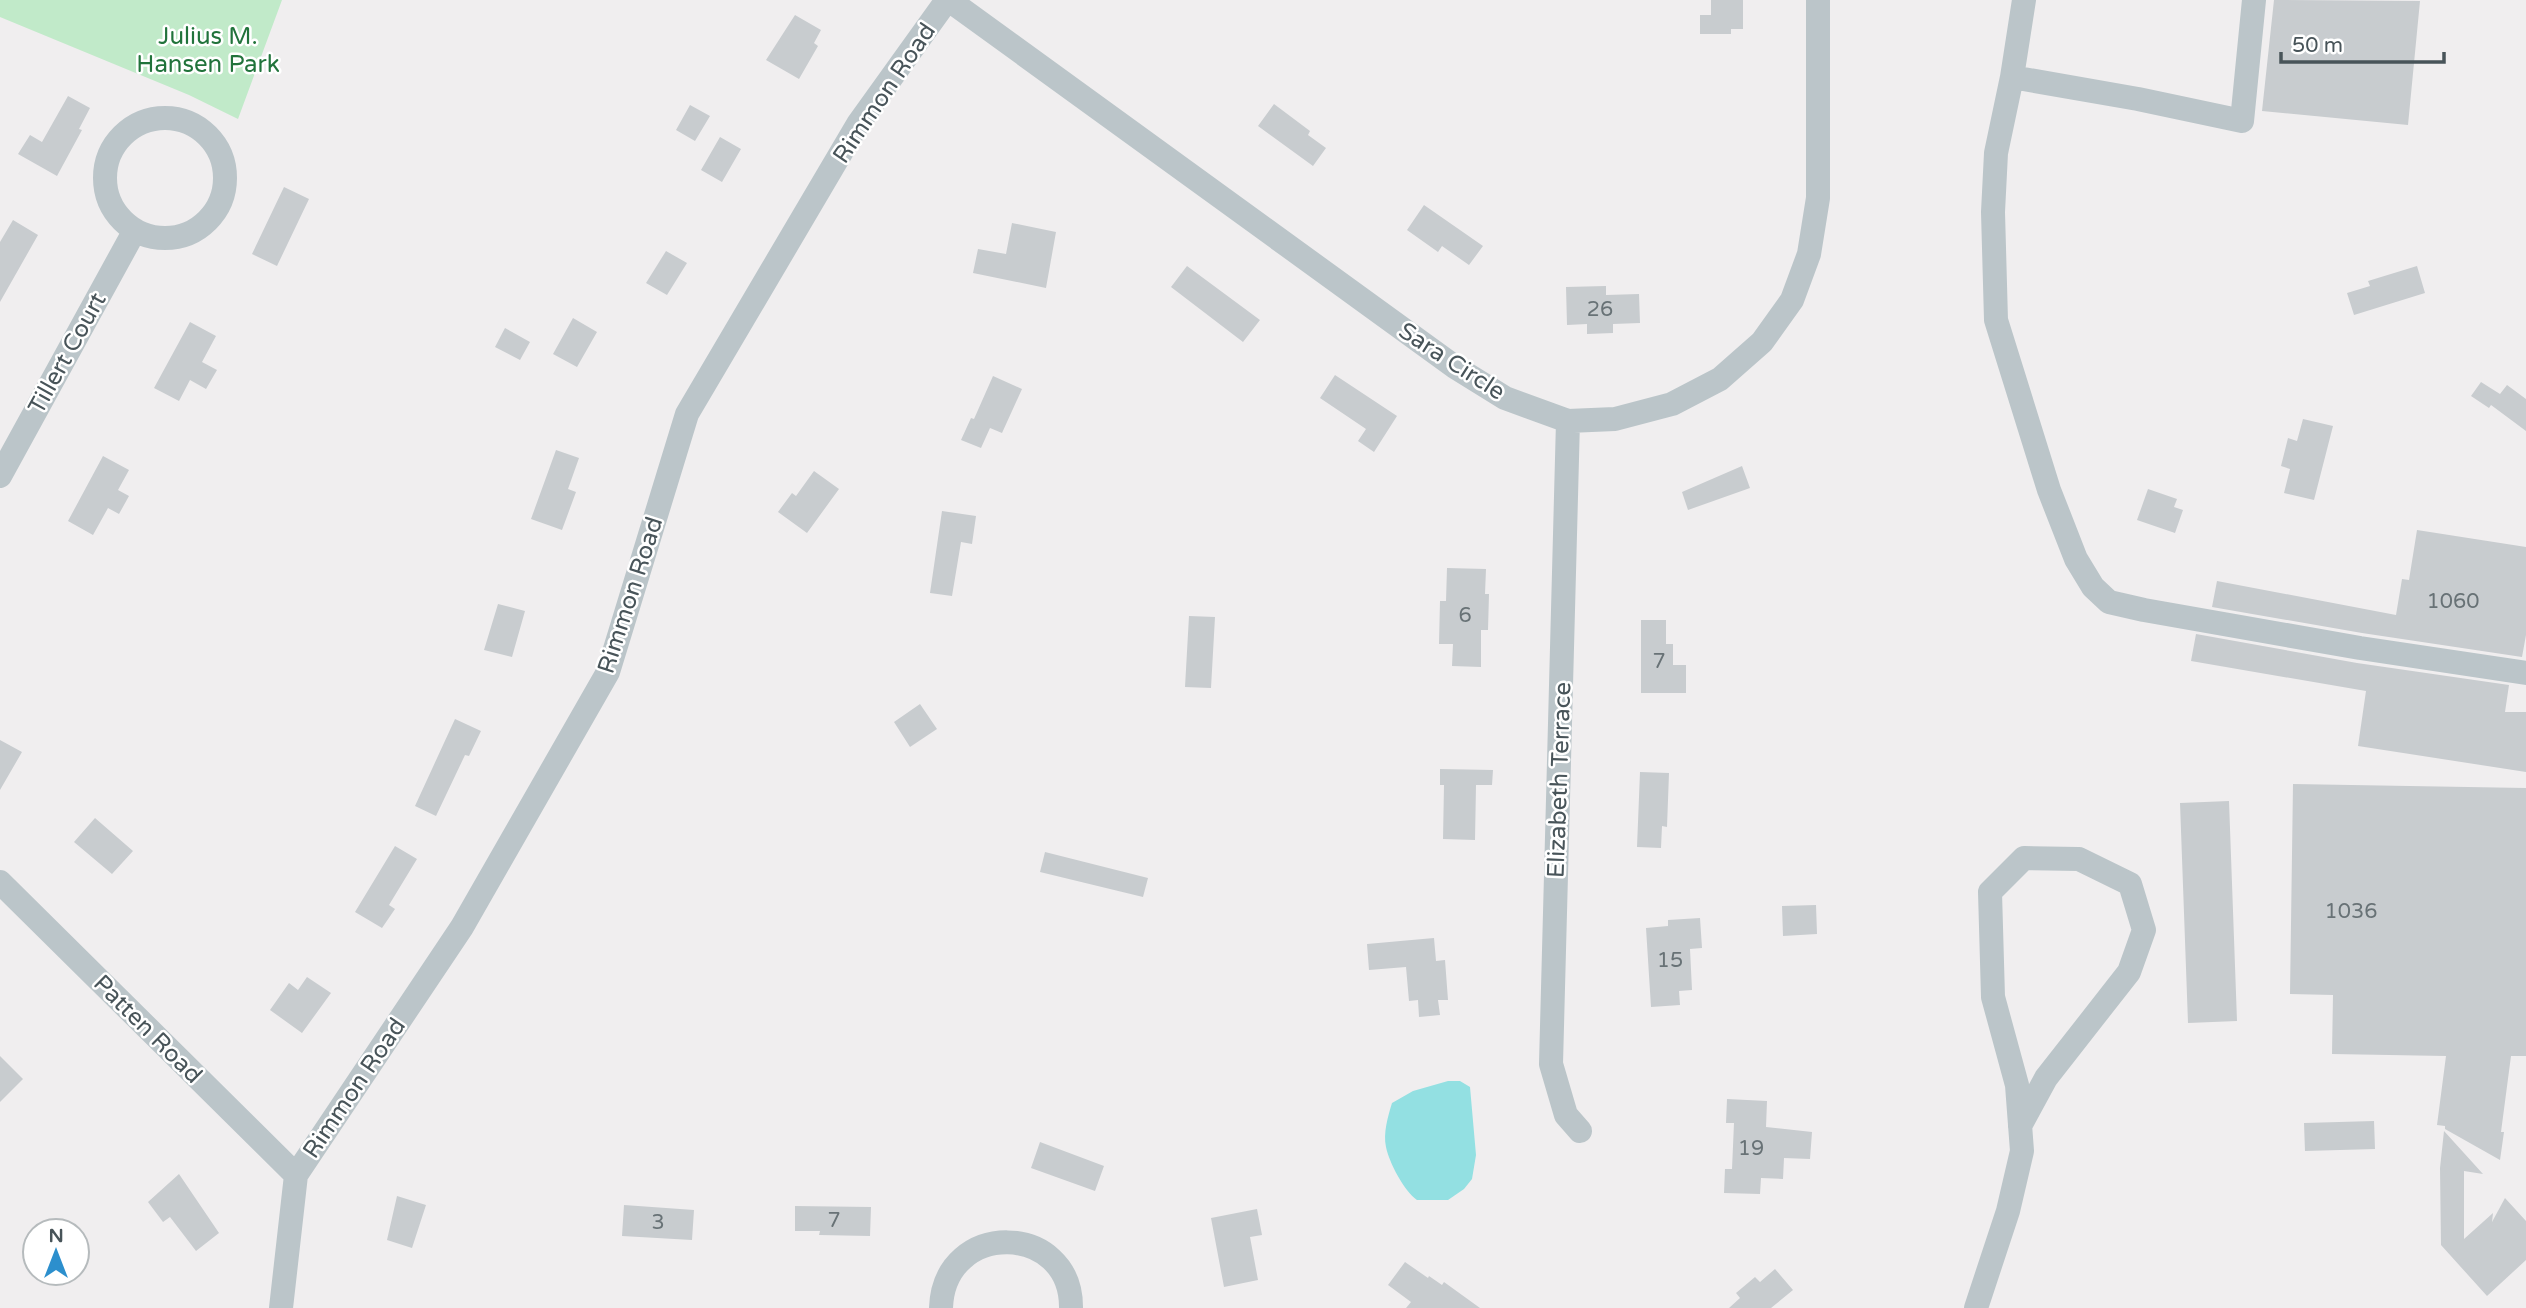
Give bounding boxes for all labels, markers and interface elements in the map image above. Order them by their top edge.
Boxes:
street label: Rimmon Road [827,18,942,169]
scale bar [2281,21,2444,65]
park label: Julius M. Hansen Park [136,22,280,79]
text: 50 m [2292,33,2343,58]
street label: Tillert Court [22,287,113,419]
house number: 26 [1587,297,1613,322]
street label: Sara Circle [1393,316,1510,407]
street label: Rimmon Road [592,513,669,677]
house number: 1060 [2427,589,2479,614]
house number: 6 [1458,603,1472,628]
house number: 7 [1652,649,1666,674]
street label: Elizabeth Terrace [1542,681,1577,879]
house number: 1036 [2325,899,2377,924]
house number: 15 [1657,948,1683,973]
street label: Patten Road [87,969,208,1090]
street label: Rimmon Road [297,1013,412,1164]
house number: 19 [1738,1136,1764,1161]
house number: 7 [827,1208,841,1233]
house number: 3 [651,1210,665,1235]
north arrow [21,1217,91,1287]
text: N [48,1225,64,1247]

